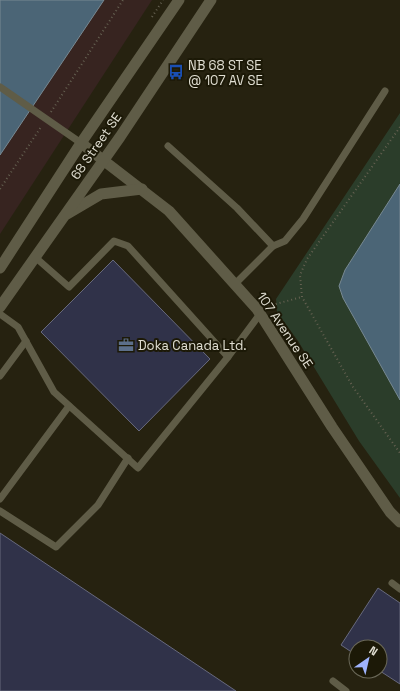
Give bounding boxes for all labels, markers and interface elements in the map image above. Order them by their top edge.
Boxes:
place label: NB 68 ST SE @ 107 AV SE [188,57,263,89]
bus stop icon: NB 68 ST SE @ 107 AV SE [167,63,185,81]
street label: 68 Street SE [67,109,125,183]
street label: 107 Avenue SE [253,289,317,371]
office icon: Doka Canada Ltd. [117,336,135,354]
place label: Doka Canada Ltd. [138,337,247,354]
north arrow [348,639,388,679]
text: N [367,643,381,659]

